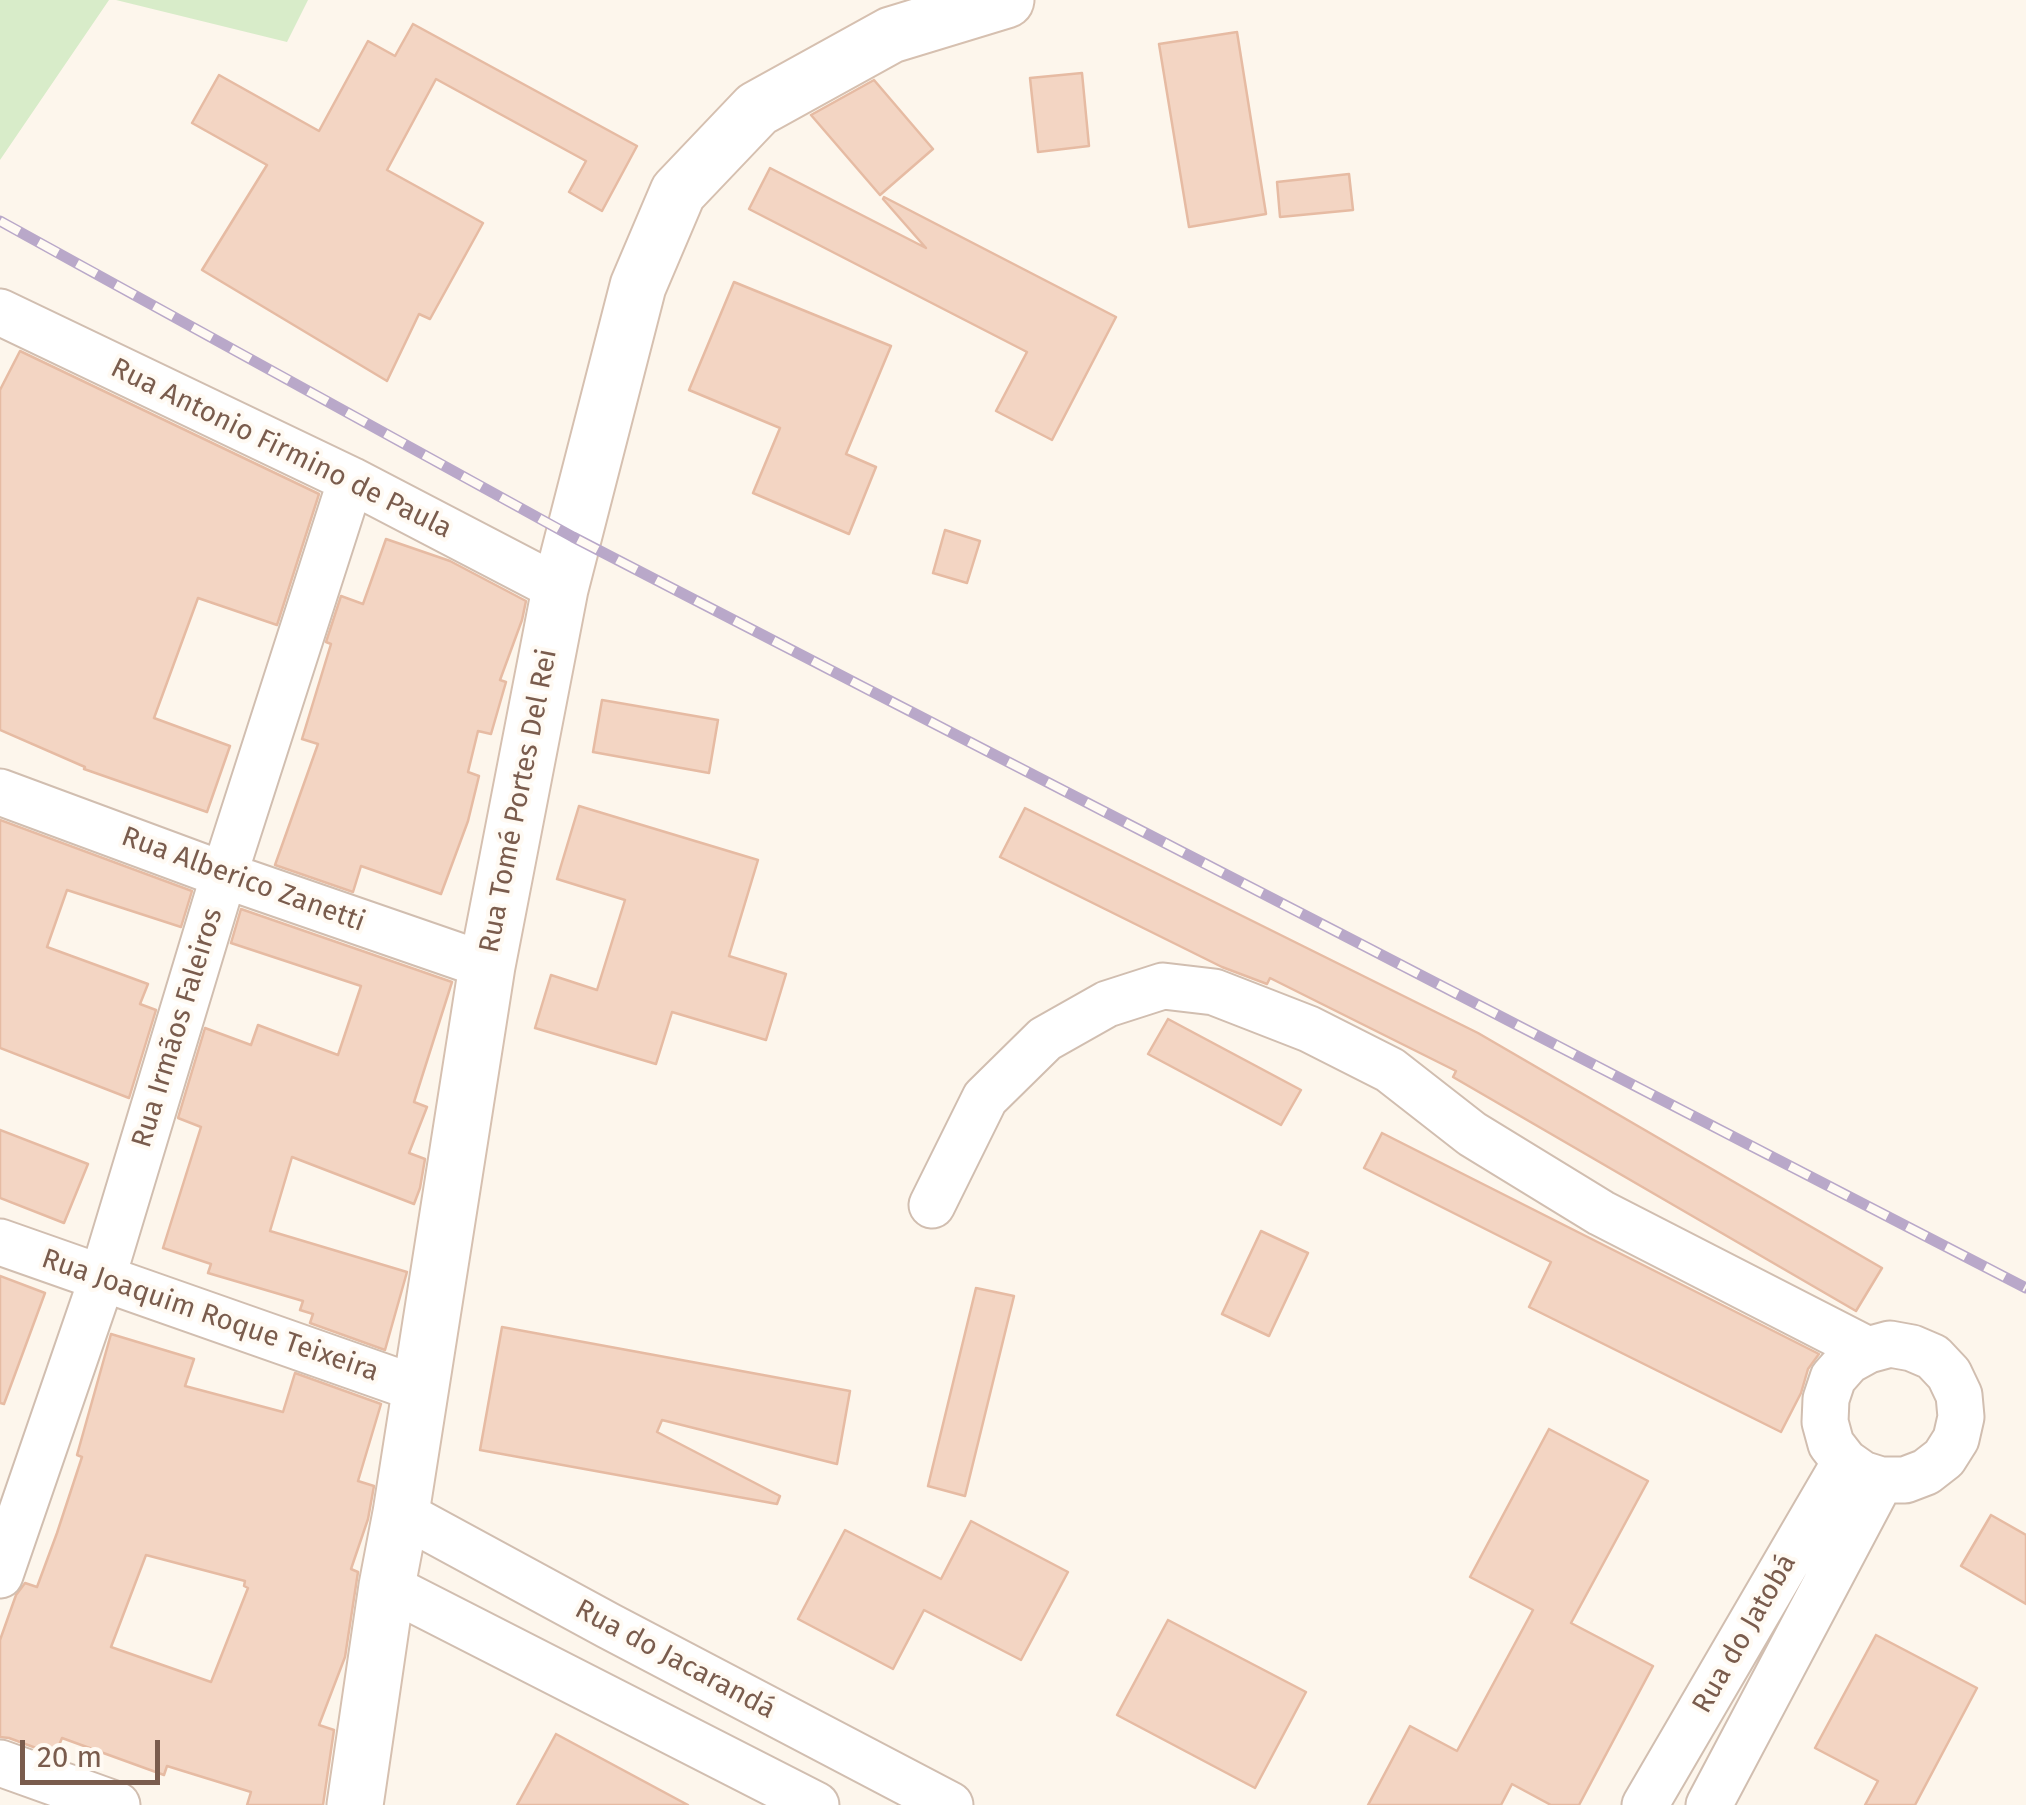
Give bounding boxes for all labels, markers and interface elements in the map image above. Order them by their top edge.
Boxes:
street label: Rua Antonio Firmino de Paula [105,352,457,546]
street label: Rua Tomé Portes Del Rei [473,646,565,956]
street label: Rua Alberico Zanetti [117,820,369,940]
street label: Rua Irmãos Faleiros [126,904,230,1152]
street label: Rua Joaquim Roque Teixeira [37,1242,383,1390]
street label: Rua do Jatobá [1686,1549,1804,1719]
street label: Rua do Jacarandá [569,1593,781,1727]
scale bar [25,1720,165,1782]
text: 20 m [37,1739,102,1775]

